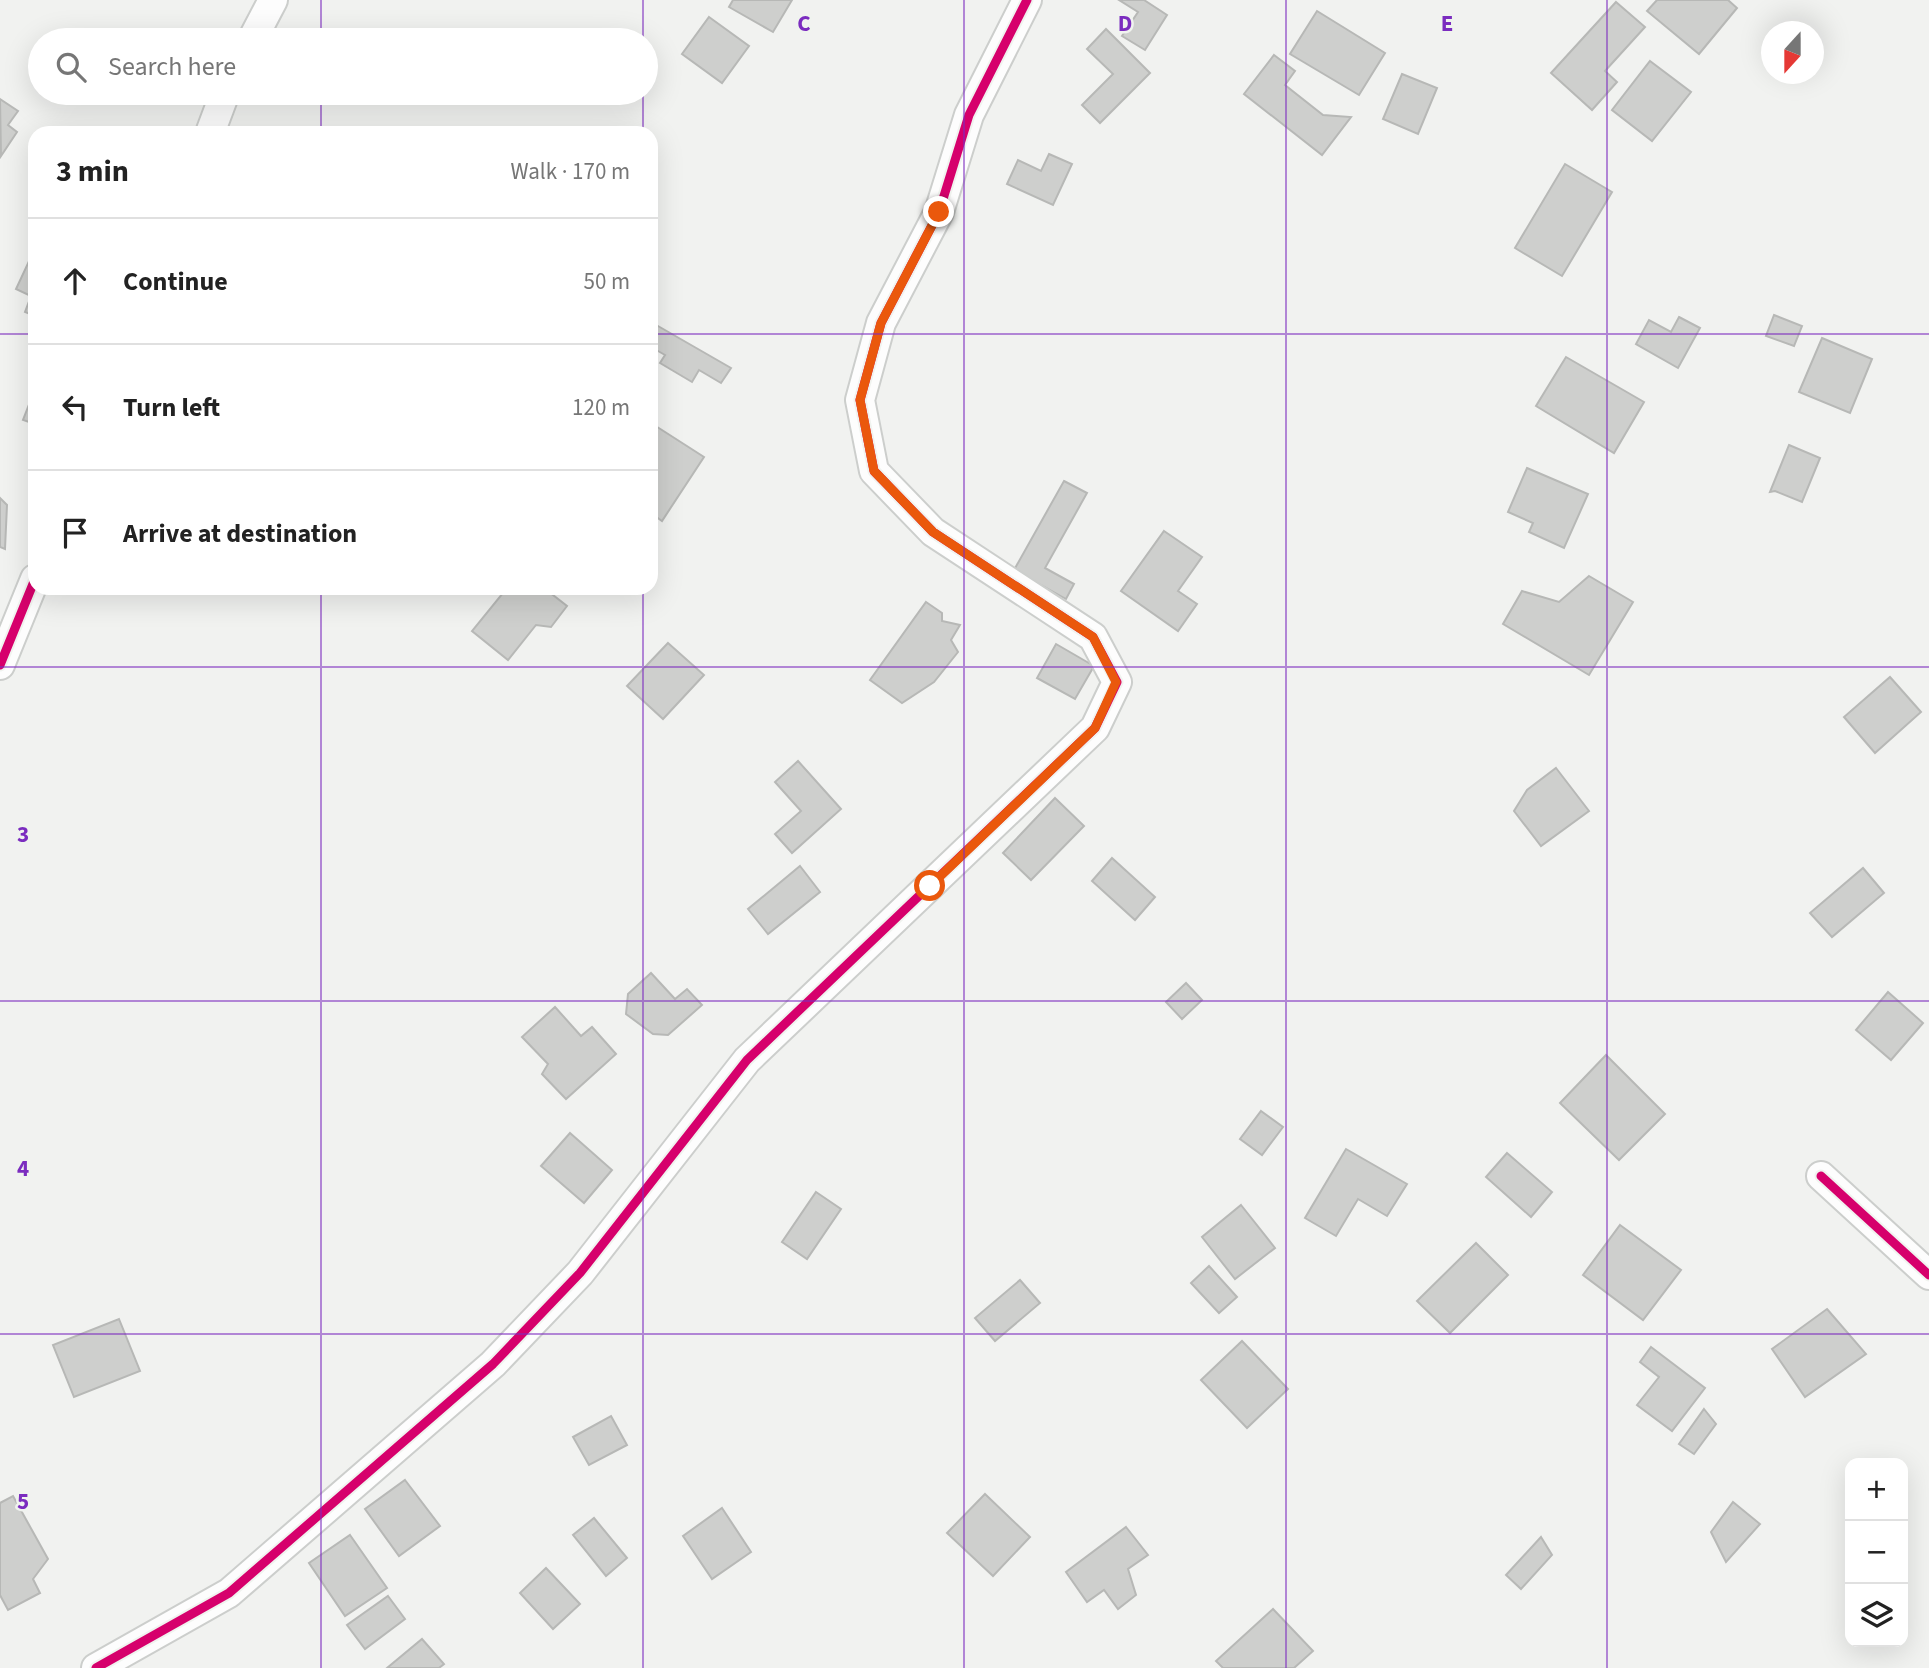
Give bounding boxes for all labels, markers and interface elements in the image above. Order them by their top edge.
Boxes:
text: C [797,7,811,40]
text: D [1118,7,1132,40]
text: E [1441,7,1453,40]
north arrow [1761,21,1824,84]
search box [28,28,658,105]
icon: search [52,48,90,86]
text: Search here [108,48,236,85]
text: 3 min [56,150,129,193]
text: Walk · 170 m [511,155,630,188]
route end [923,196,954,227]
icon: ahead [56,262,94,300]
text: Continue [123,263,228,300]
text: 50 m [583,265,630,298]
icon: left [56,388,94,426]
text: Turn left [123,389,220,426]
text: 120 m [572,391,630,424]
icon: arrive [56,514,94,552]
text: Arrive at destination [123,515,357,552]
text: 3 [17,818,29,851]
route start [914,870,945,901]
text: 4 [17,1152,29,1185]
map controls [1845,1458,1908,1647]
button: + [1845,1458,1908,1521]
text: 5 [17,1485,29,1518]
button: − [1845,1521,1908,1584]
button: layers [1845,1584,1908,1647]

